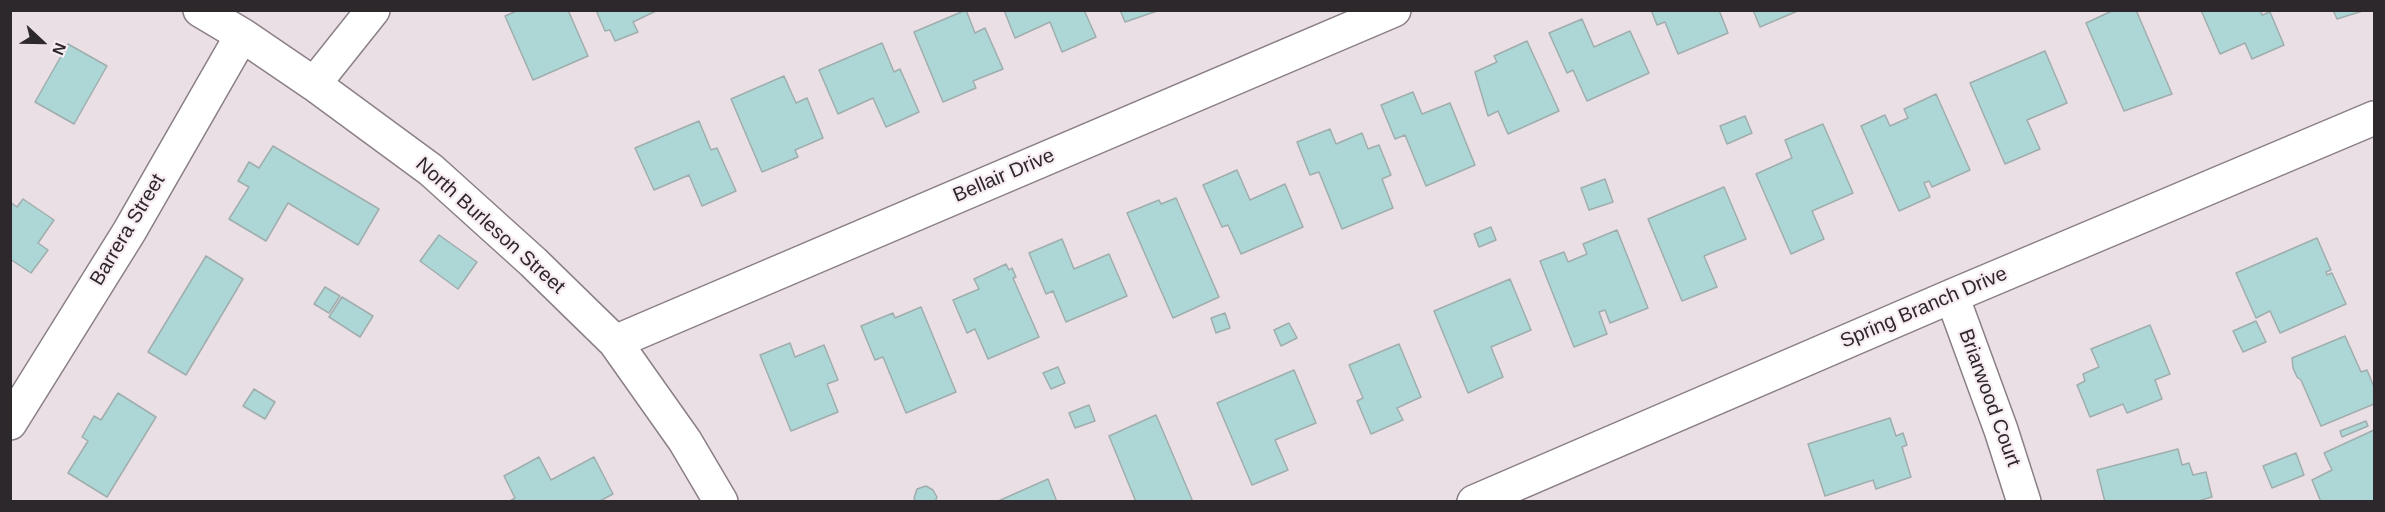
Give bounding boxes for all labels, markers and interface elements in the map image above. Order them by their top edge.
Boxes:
north arrow [12,12,72,72]
text: N [49,40,69,57]
street label: Bellair Drive [950,144,1058,208]
street label: North Burleson Street [411,153,569,299]
street label: Barrera Street [85,170,171,290]
street label: Spring Branch Drive [1837,262,2011,354]
street label: Briarwood Court [1953,326,2025,470]

